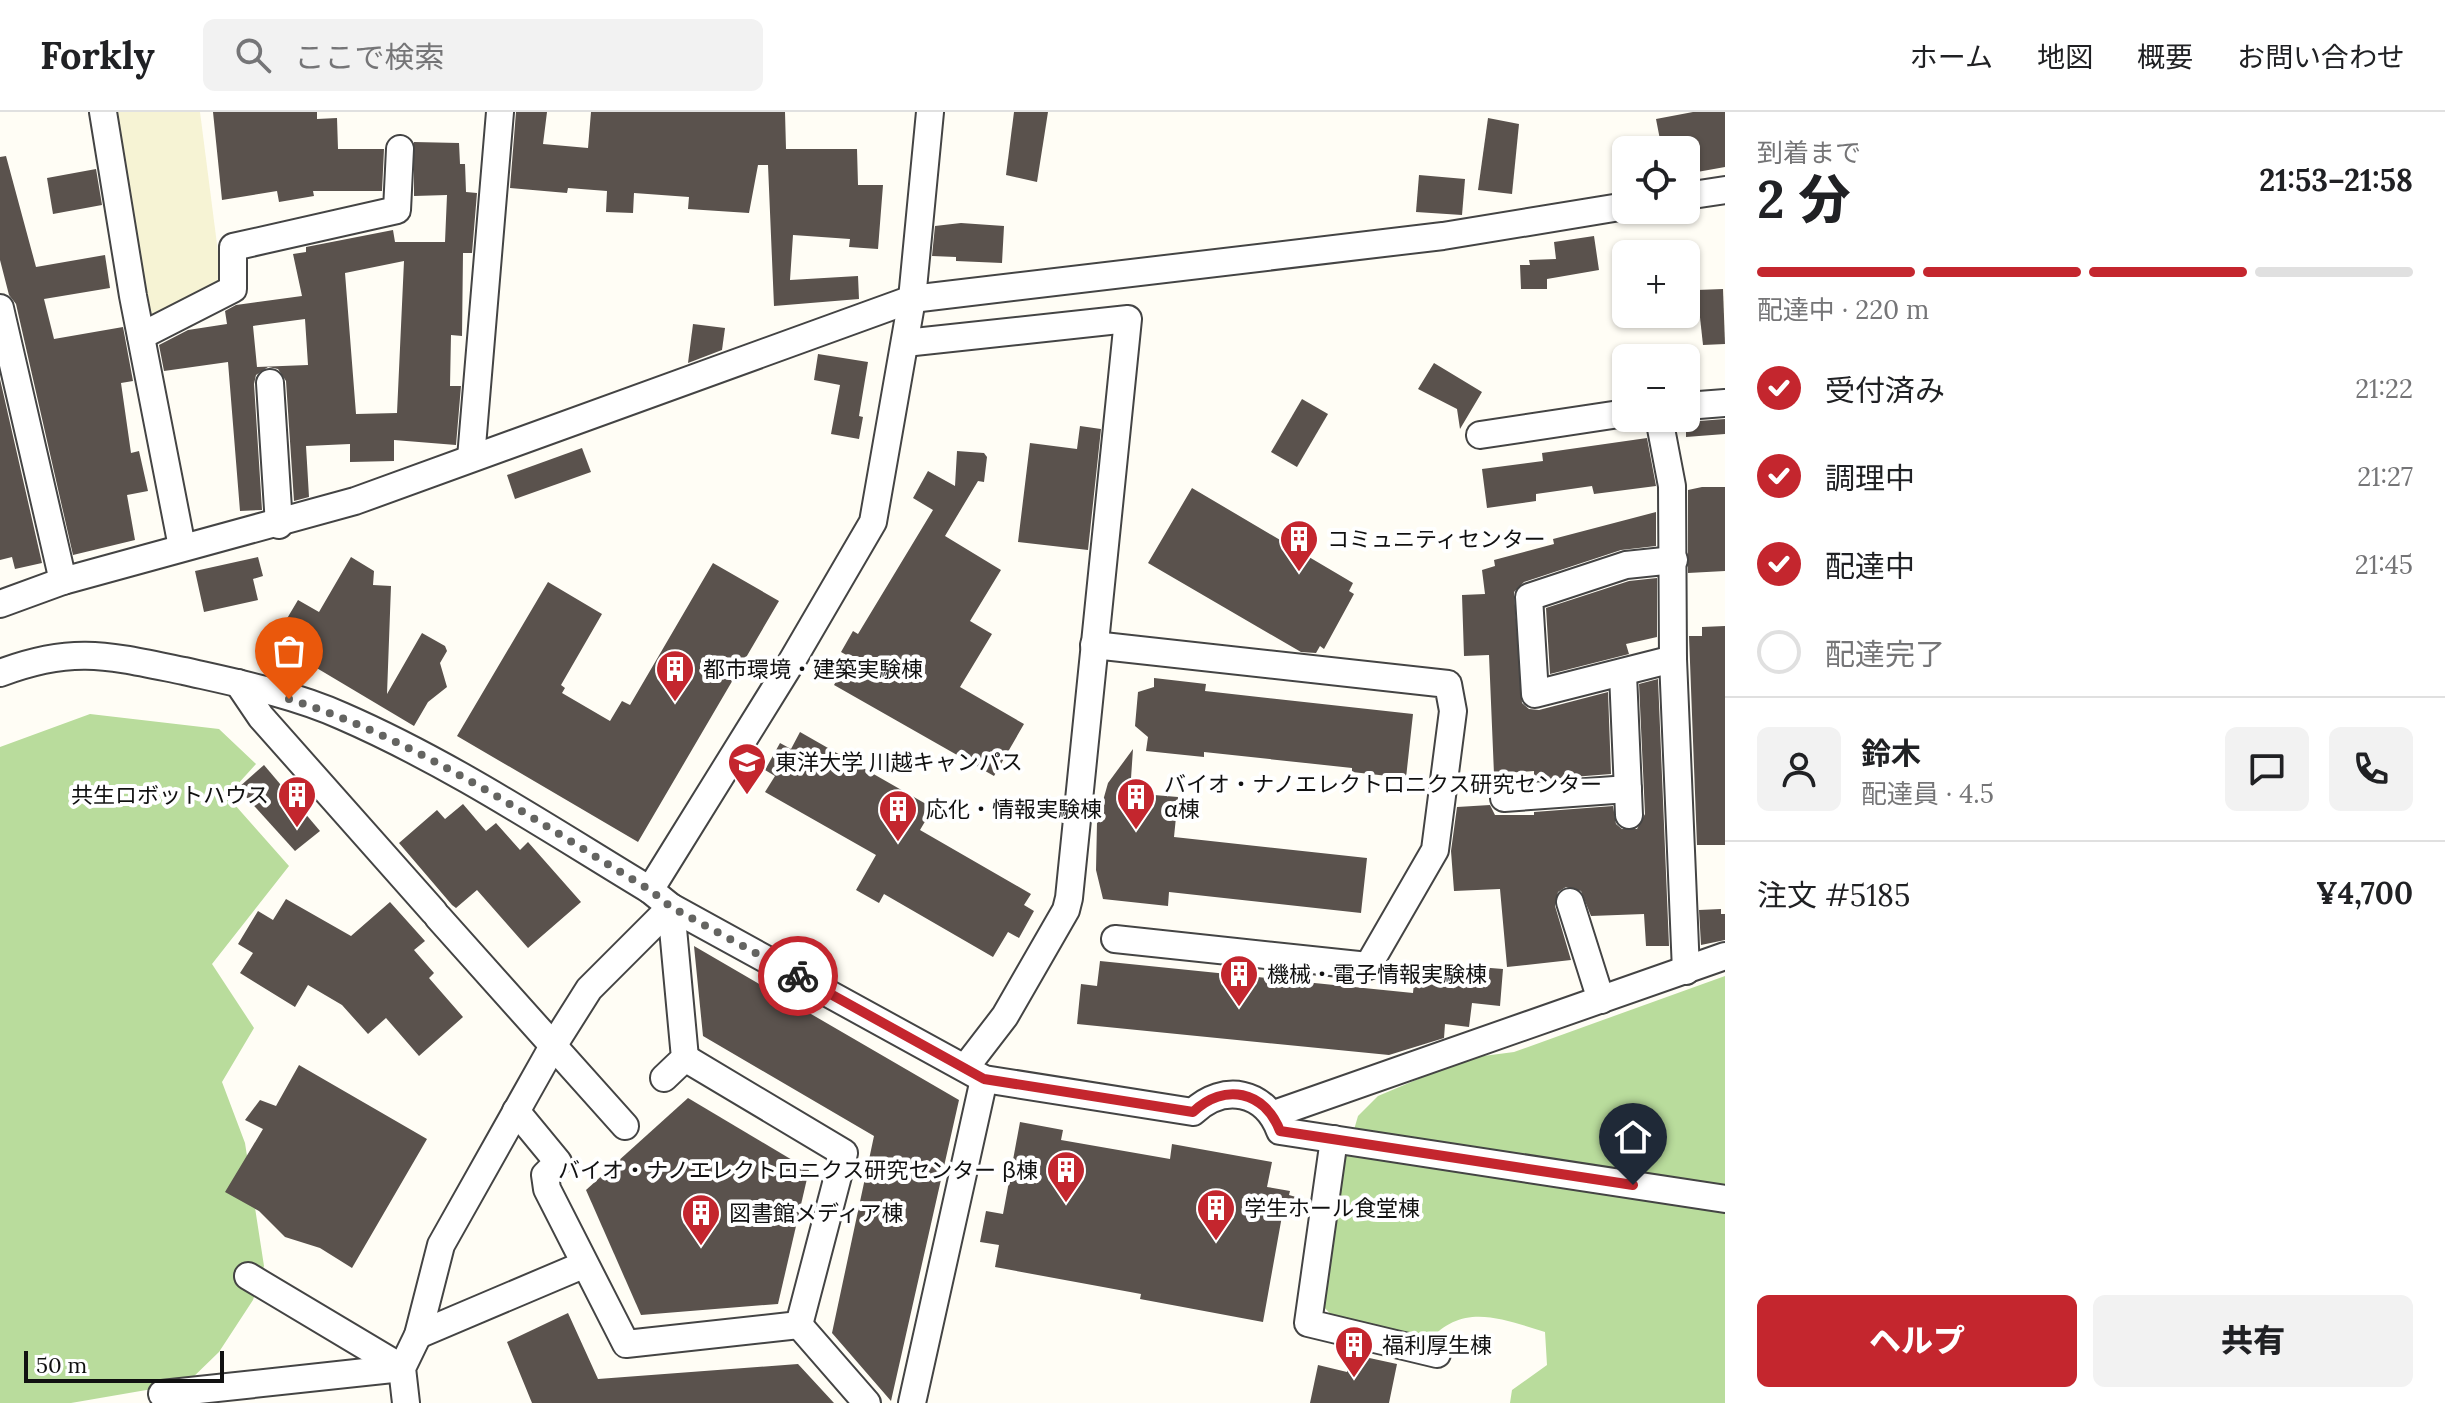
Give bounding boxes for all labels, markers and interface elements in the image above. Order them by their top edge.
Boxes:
search box [203,19,763,91]
text: Forkly [40,31,155,79]
icon: search [231,33,275,77]
text: ここで検索 [295,38,445,76]
text: ホーム [1910,39,1993,75]
text: 地図 [2037,39,2093,75]
text: 概要 [2137,39,2193,75]
text: お問い合わせ [2237,39,2405,75]
map controls [1612,136,1700,432]
button: locate [1612,136,1700,224]
text: 到着まで [1757,136,1861,169]
text: 21:53–21:58 [2259,161,2413,199]
text: 2 分 [1757,166,1850,232]
button: + [1612,240,1700,328]
text: 配達中 · 220 m [1757,293,1929,326]
button: − [1612,344,1700,432]
icon: check [1757,366,1801,410]
text: 受付済み [1825,371,1945,409]
text: 21:22 [2355,372,2413,405]
icon: check [1757,454,1801,498]
text: 調理中 [1825,459,1915,497]
text: 21:27 [2357,460,2413,493]
building icon: コミュニティセンター [1278,518,1320,573]
place label: コミュニティセンター [1327,525,1546,553]
icon: check [1757,542,1801,586]
text: 配達中 [1825,547,1915,585]
text: 21:45 [2355,548,2413,581]
pin [255,617,323,699]
icon: bag [267,629,311,673]
text: 配達完了 [1825,635,1945,673]
building icon: 都市環境・建築実験棟 [654,648,696,703]
place label: 都市環境・建築実験棟 [703,655,923,683]
button: person [1757,727,1841,811]
button: chat [2225,727,2309,811]
button: phone [2329,727,2413,811]
text: 鈴木 [1861,734,1921,772]
school or university icon: 東洋大学 川越キャンパス [726,741,768,796]
place label: 東洋大学 川越キャンパス [775,748,1023,776]
place label: バイオ・ナノエレクトロニクス研究センター α棟 [1164,770,1602,823]
building icon: 共生ロボットハウス [276,774,318,829]
building icon: バイオ・ナノエレクトロニクス研究センター α棟 [1115,776,1157,831]
text: 配達員 · 4.5 [1861,777,1994,810]
place label: 共生ロボットハウス [71,781,269,809]
building icon: 応化・情報実験棟 [877,788,919,843]
place label: 応化・情報実験棟 [926,795,1102,823]
text: ¥4,700 [2316,874,2413,912]
text: 注文 #5185 [1757,876,1910,914]
courier [758,936,838,1016]
building icon: 機械・電子情報実験棟 [1218,953,1260,1008]
icon: bike [776,954,820,998]
place label: 機械・電子情報実験棟 [1267,960,1487,988]
pin [1599,1103,1667,1185]
icon: home [1611,1115,1655,1159]
building icon: バイオ・ナノエレクトロニクス研究センター β棟 [1045,1149,1087,1204]
place label: バイオ・ナノエレクトロニクス研究センター β棟 [558,1156,1038,1184]
building icon: 学生ホール食堂棟 [1195,1187,1237,1242]
building icon: 図書館メディア棟 [680,1192,722,1247]
place label: 学生ホール食堂棟 [1244,1194,1420,1222]
place label: 図書館メディア棟 [729,1199,903,1227]
button: ヘルプ [1757,1295,2077,1387]
button: 共有 [2093,1295,2413,1387]
building icon: 福利厚生棟 [1333,1324,1375,1379]
place label: 福利厚生棟 [1382,1331,1492,1359]
scale bar [24,1347,224,1383]
text: 50 m [36,1351,87,1379]

